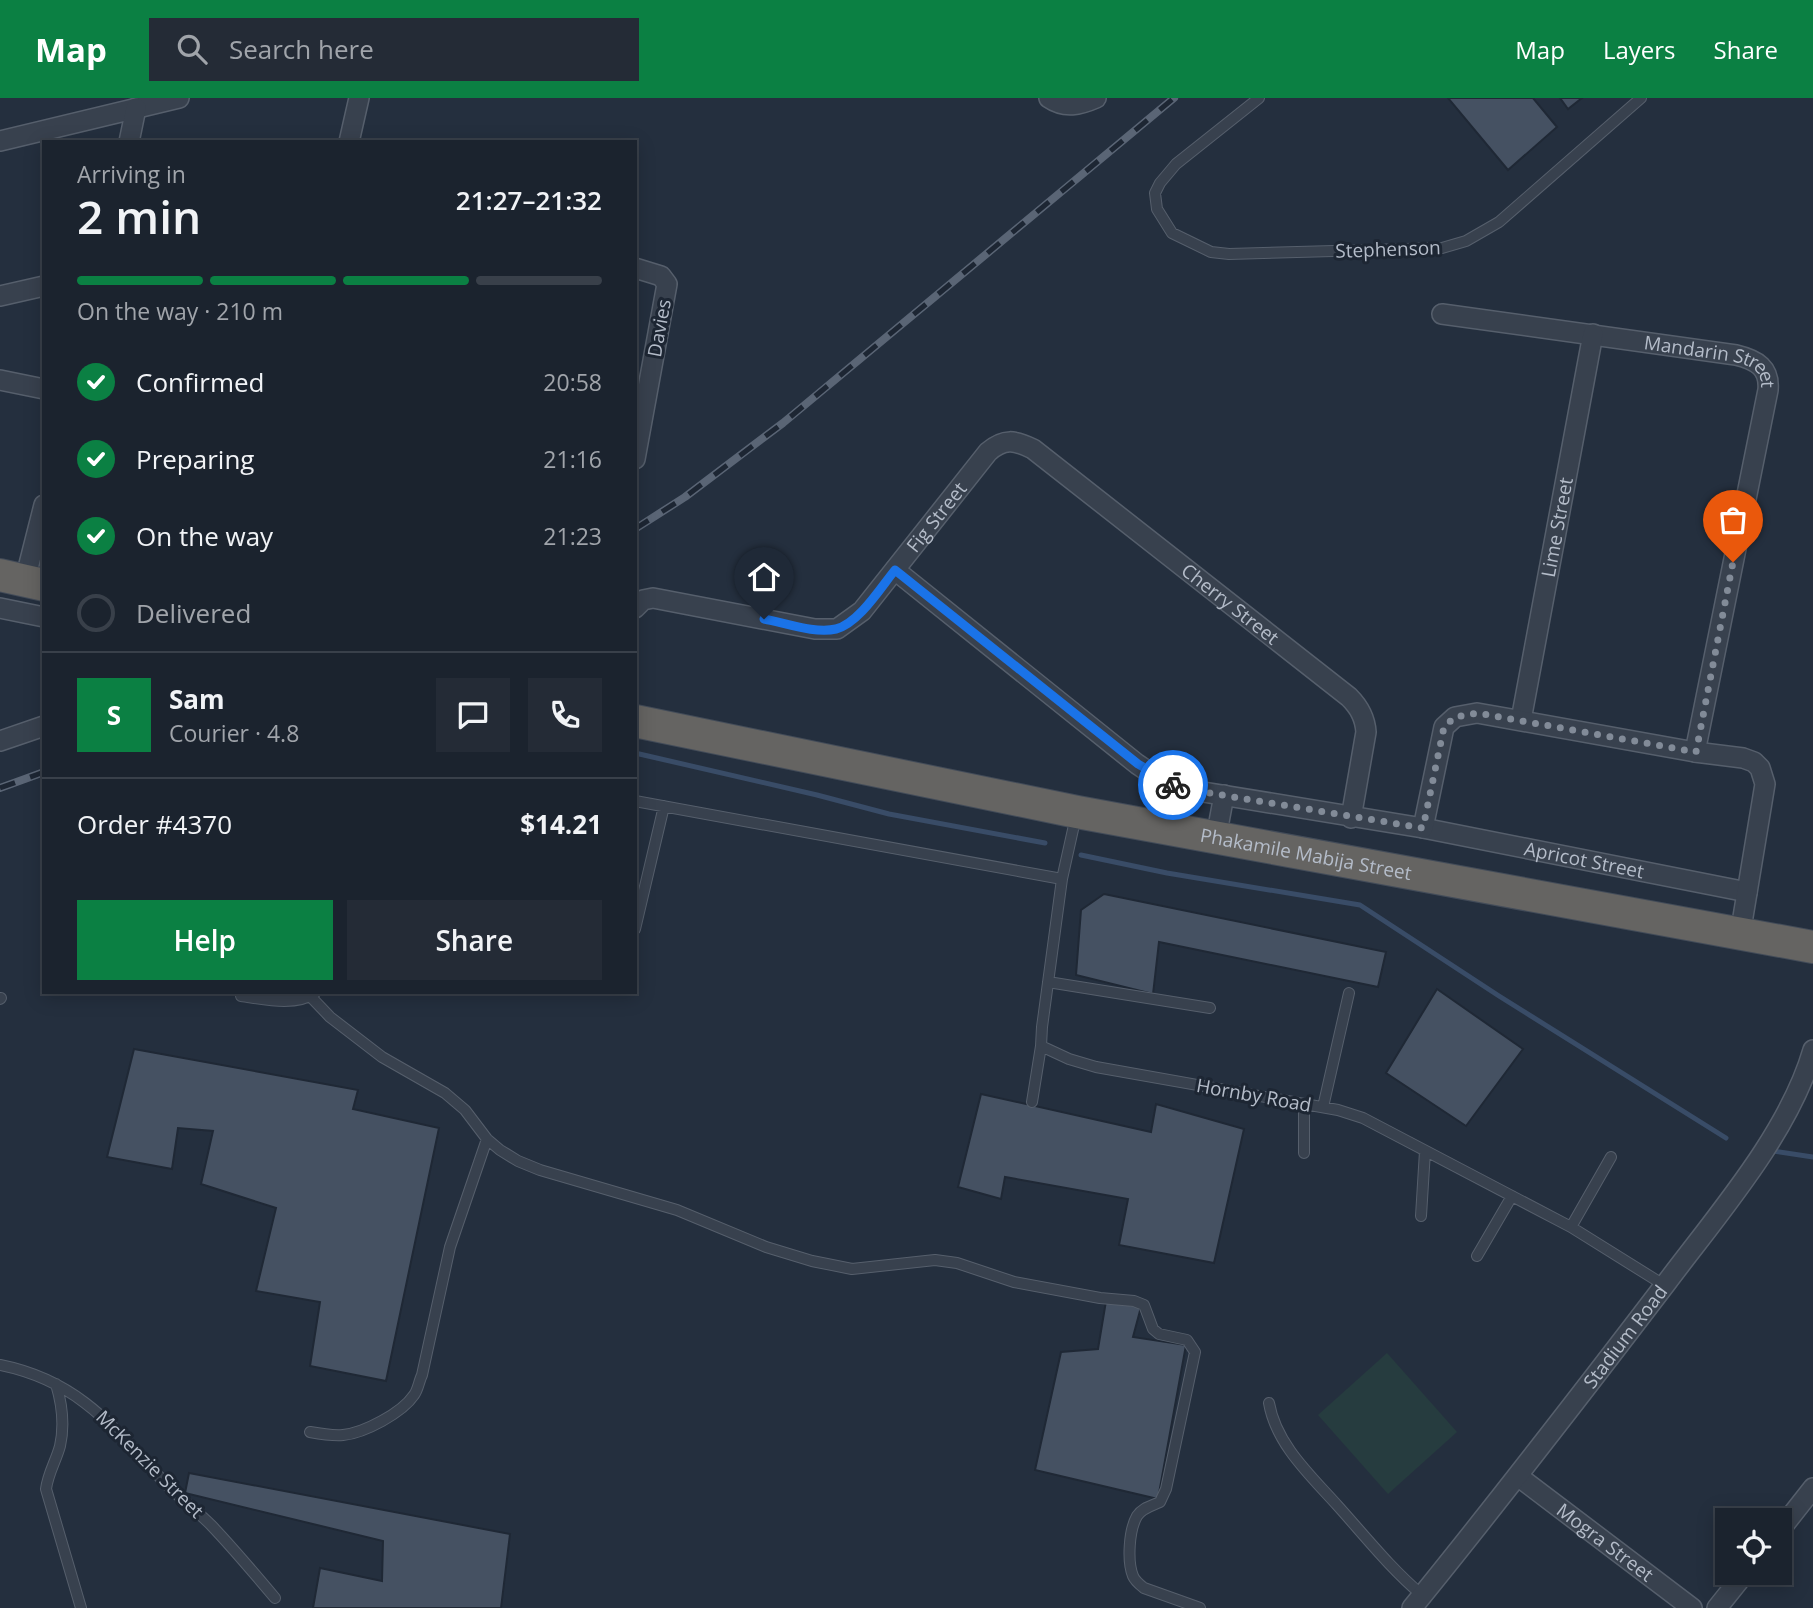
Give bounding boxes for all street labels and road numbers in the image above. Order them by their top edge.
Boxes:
street label: Stephenson [1335,234,1441,264]
street label: Davies [641,297,677,359]
street label: Mandarin Street [1642,329,1781,388]
street label: Lime Street [1535,475,1579,579]
street label: Fig Street [900,476,972,558]
street label: Cherry Street [1176,557,1285,650]
street label: Phakamile Mabija Street [1198,822,1414,886]
street label: Apricot Street [1522,835,1647,884]
street label: Hornby Road [1194,1072,1314,1118]
street label: Stadium Road [1577,1280,1673,1394]
street label: McKenzie Street [90,1404,210,1524]
street label: Mogra Street [1551,1497,1659,1587]

